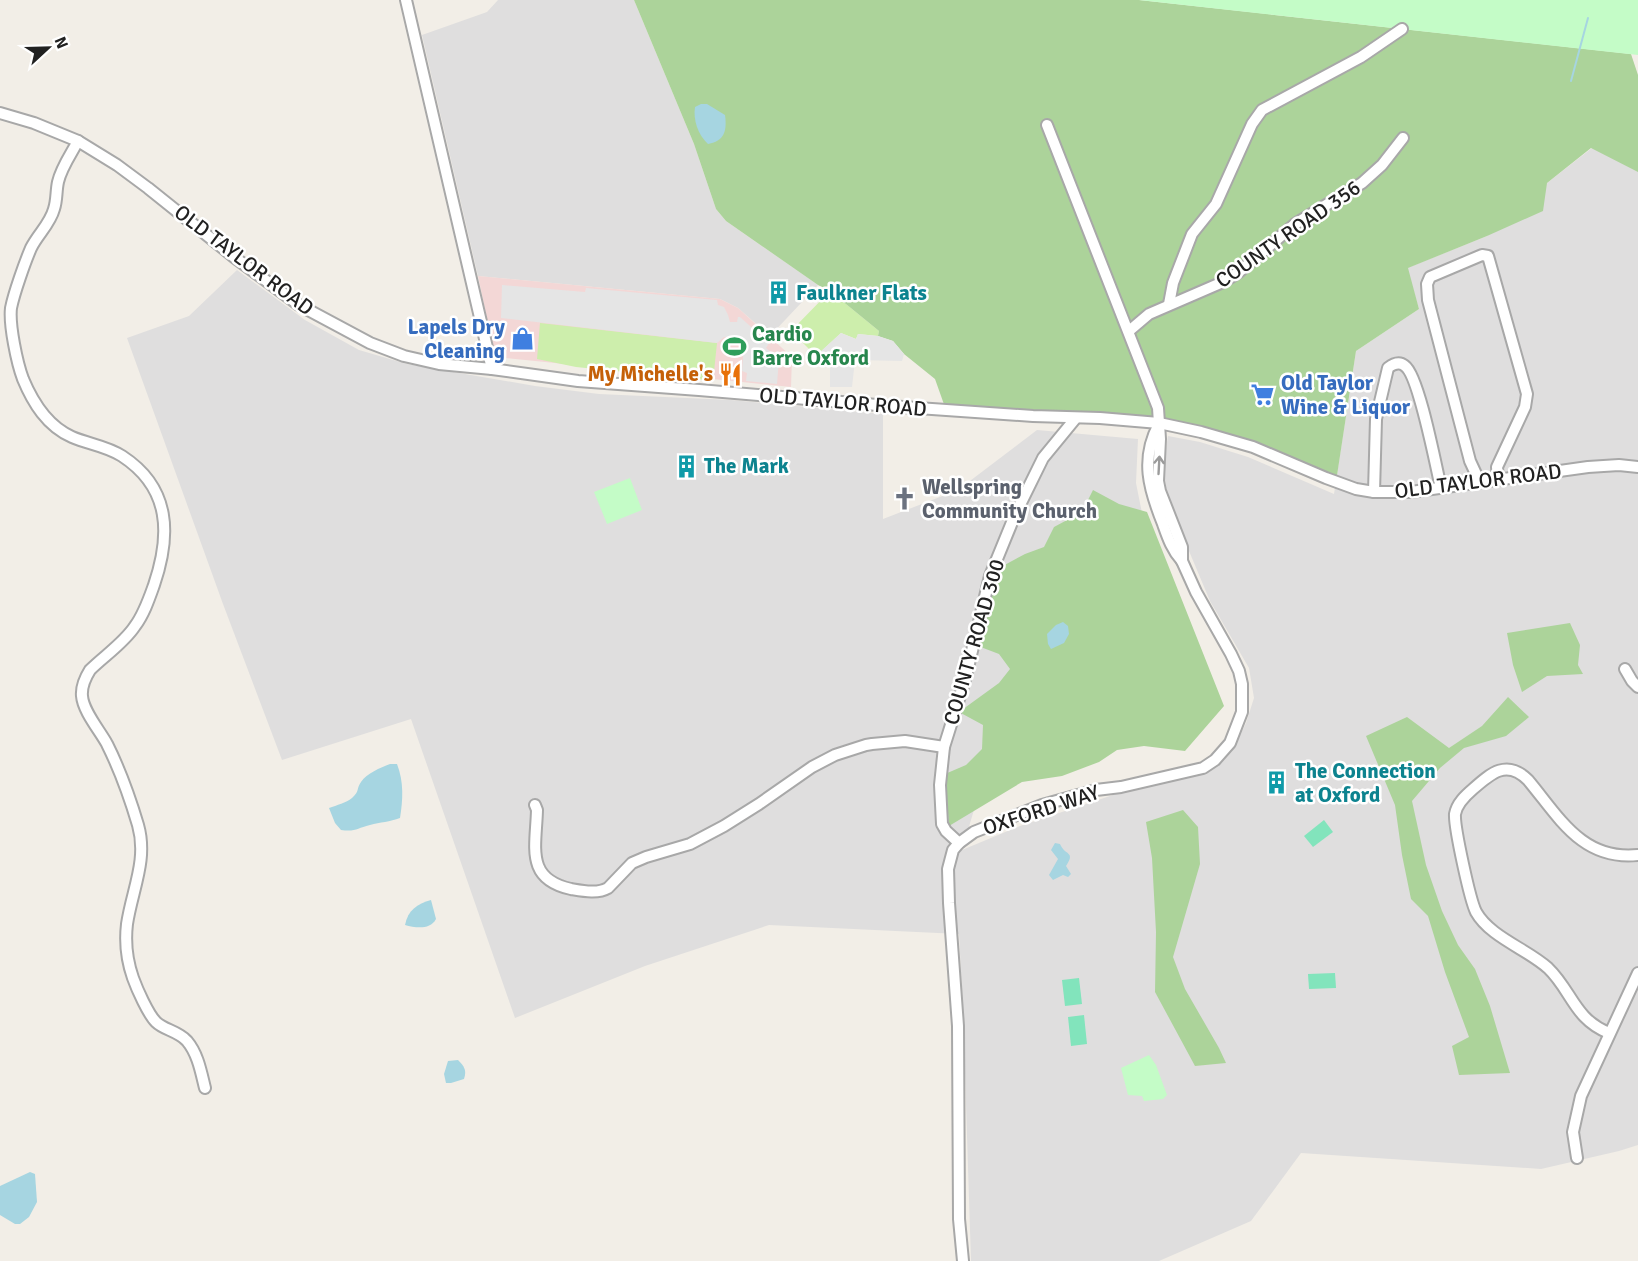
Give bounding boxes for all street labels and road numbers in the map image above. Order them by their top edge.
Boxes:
street label: COUNTY ROAD 356 [1210,174,1366,294]
street label: OLD TAYLOR ROAD [169,199,319,321]
street label: OLD TAYLOR ROAD [758,382,928,422]
street label: OLD TAYLOR ROAD [1393,458,1563,504]
street label: COUNTY ROAD 300 [938,556,1010,728]
street label: OXFORD WAY [980,779,1103,841]

